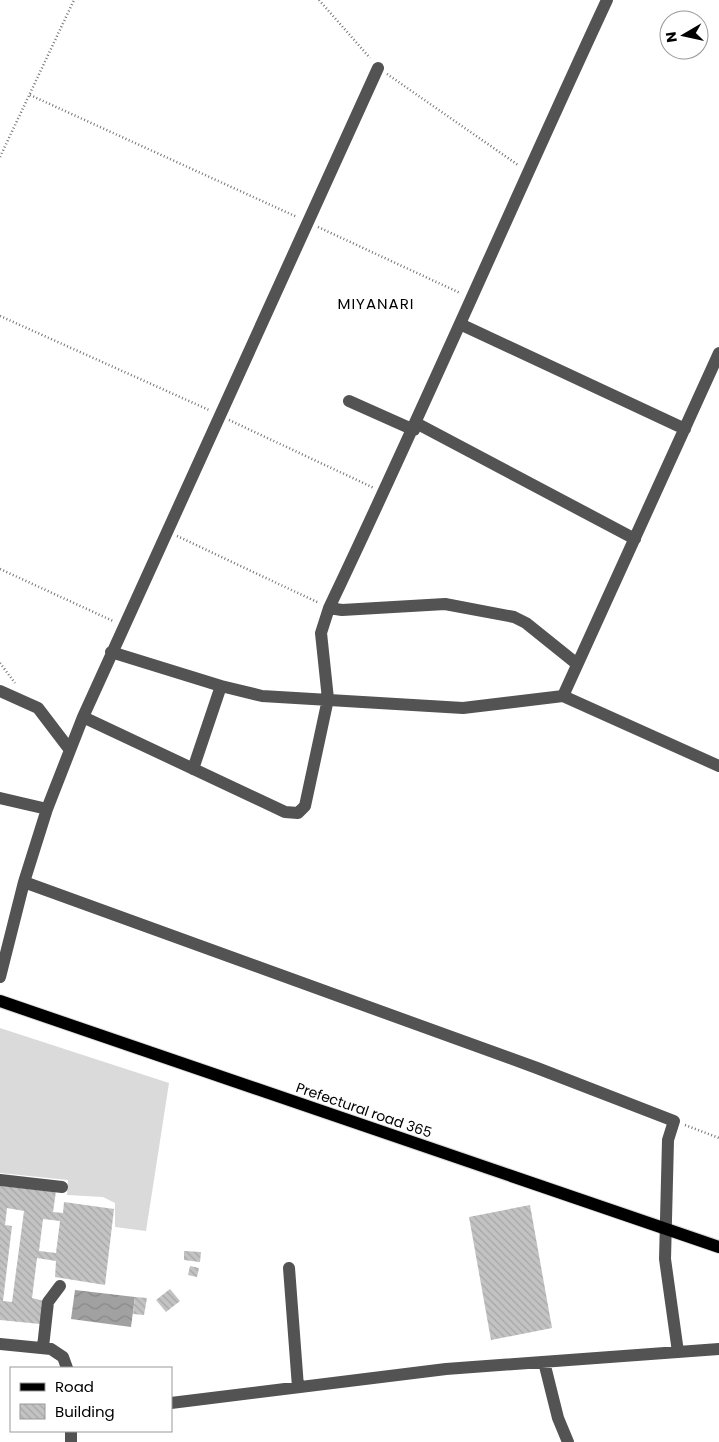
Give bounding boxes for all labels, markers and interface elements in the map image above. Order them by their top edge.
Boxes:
north arrow [659,10,709,60]
text: N [660,30,682,44]
district label: MIYANARI [338,293,414,314]
street label: Prefectural road 365 [293,1077,435,1143]
legend [10,1367,172,1432]
text: Road [55,1376,94,1397]
text: Building [55,1401,115,1422]

